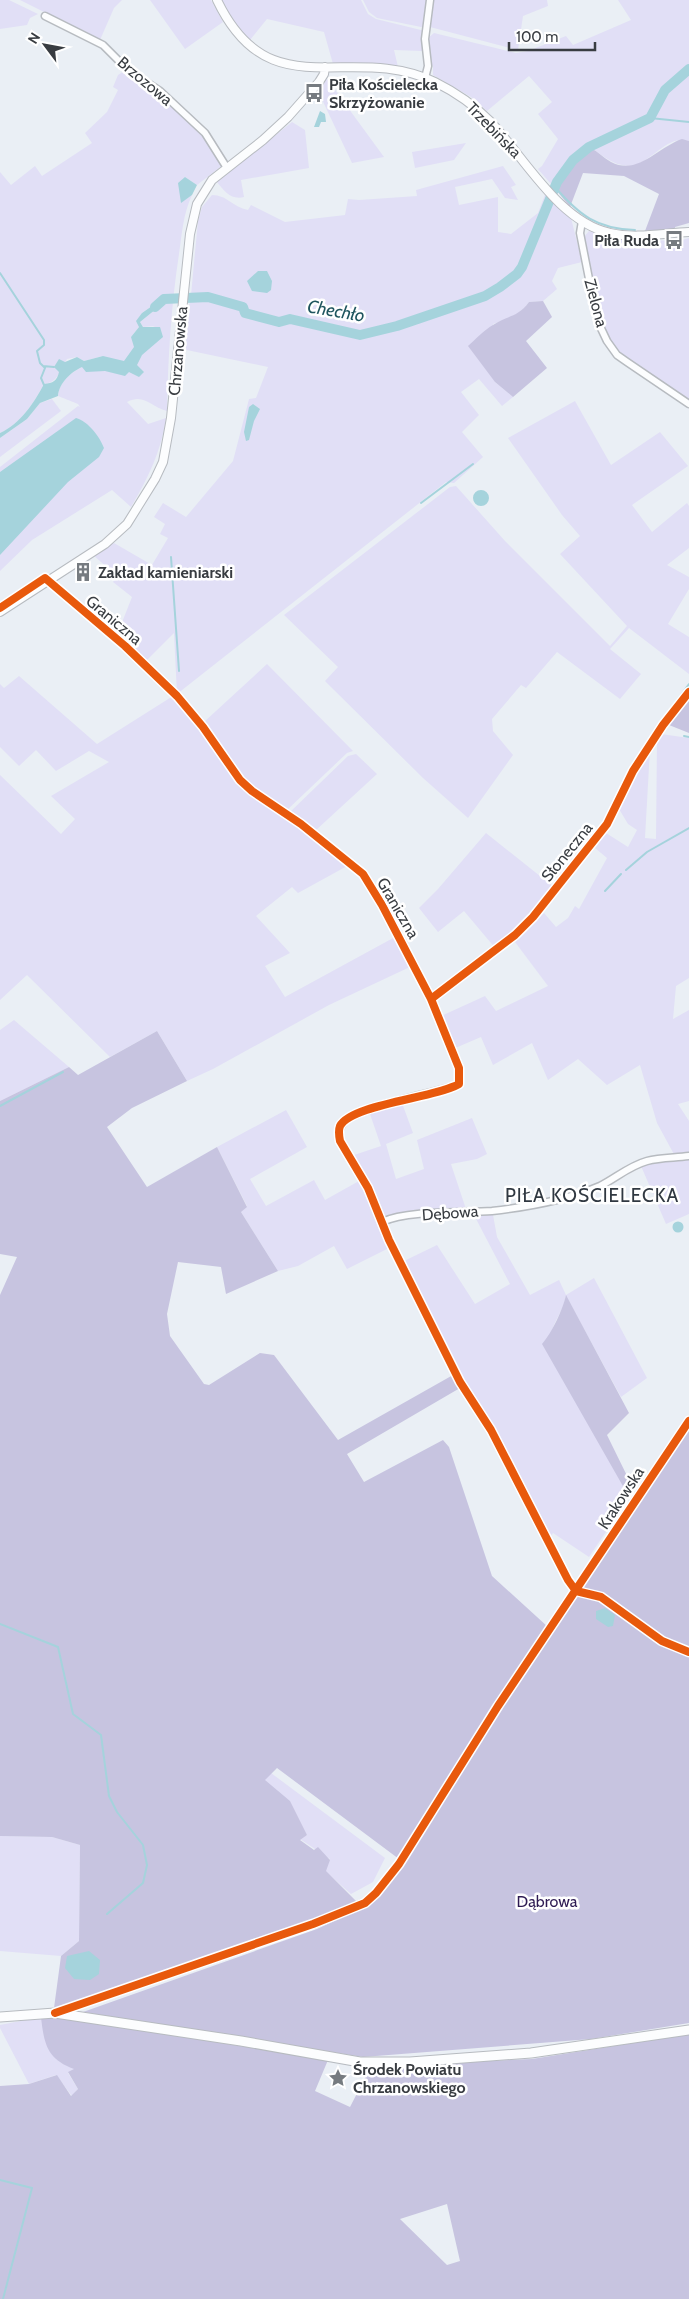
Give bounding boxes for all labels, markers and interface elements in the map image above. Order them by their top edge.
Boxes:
north arrow [20,20,70,70]
scale bar [509,20,595,52]
text: 100 m [516,28,558,46]
text: N [24,29,44,47]
street label: Brzozowa [114,53,177,110]
place label: Piła Kościelecka Skrzyżowanie [329,75,438,112]
bus stop icon: Piła Kościelecka Skrzyżowanie [303,82,325,104]
street label: Trzebińska [463,98,525,162]
bus stop icon: Piła Ruda [663,229,685,251]
place label: Piła Ruda [594,231,659,250]
street label: Zielona [580,277,612,330]
water label: Chechło [306,295,366,327]
street label: Chrzanowska [165,305,191,396]
building icon: Zakład kamieniarski [72,561,94,583]
place label: Zakład kamieniarski [98,563,233,582]
street label: Graniczna [82,591,146,649]
street label: Słoneczna [537,818,597,885]
street label: Graniczna [373,874,423,942]
district label: PIŁA KOŚCIELECKA [505,1183,679,1207]
street label: Dębowa [421,1202,479,1224]
street label: Krakowska [594,1463,648,1533]
park label: Dąbrowa [517,1892,578,1911]
place label: Środek Powiatu Chrzanowskiego [353,2060,466,2097]
place icon: Środek Powiatu Chrzanowskiego [327,2067,349,2089]

